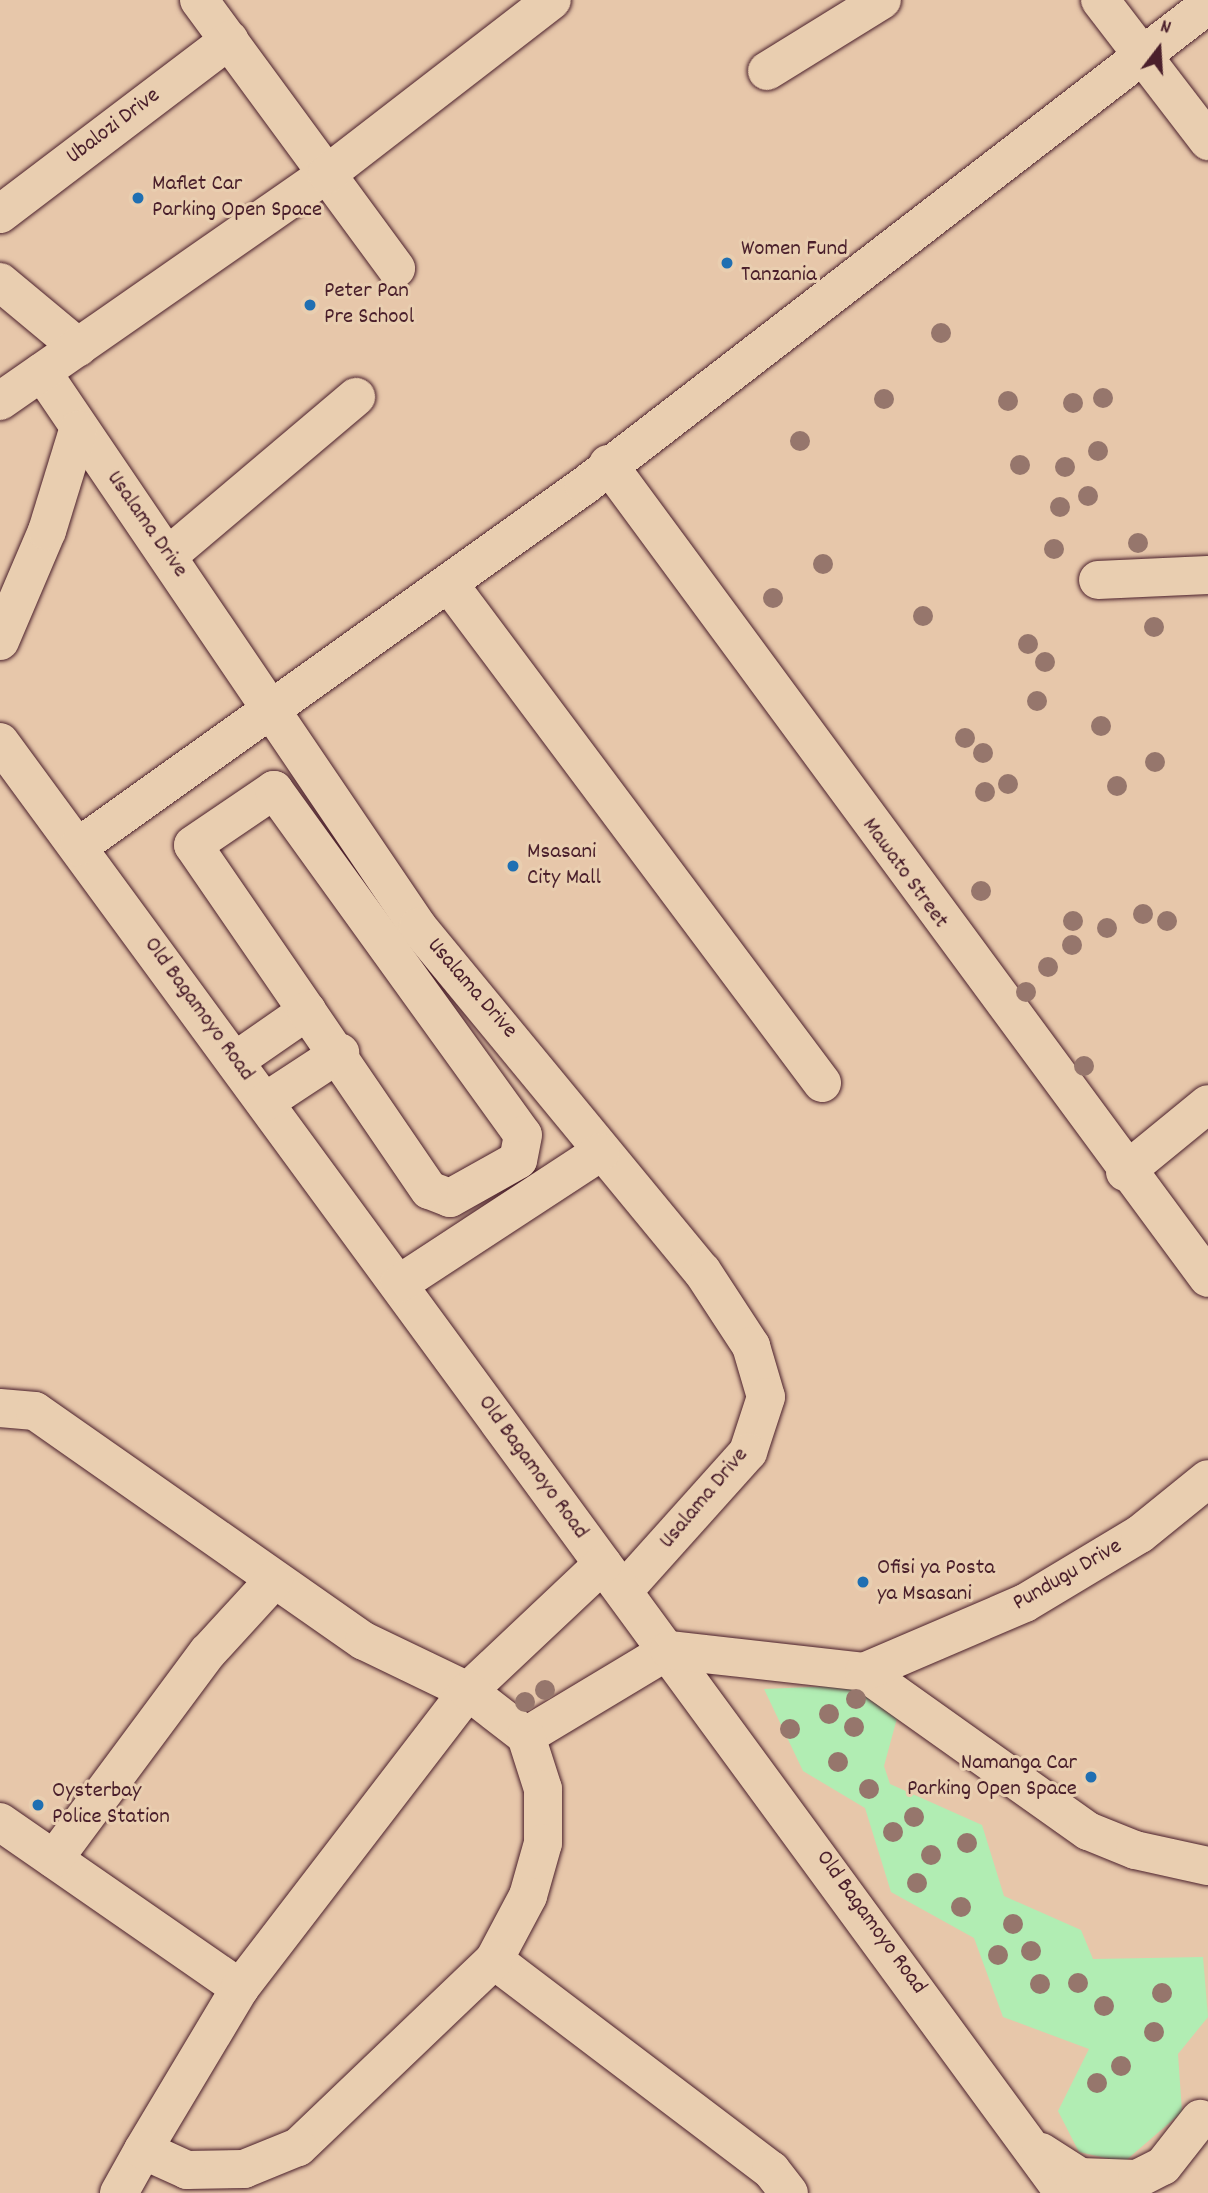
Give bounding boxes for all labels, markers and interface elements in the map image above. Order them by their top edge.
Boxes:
north arrow [1124,14,1194,84]
text: N [1157,14,1174,43]
street label: Ubalozi Drive [62,83,166,171]
place label: Maflet Car Parking Open Space [152,171,322,225]
marker: Maflet Car Parking Open Space [130,190,146,206]
place label: Women Fund Tanzania [741,236,848,290]
marker: Women Fund Tanzania [719,255,735,271]
place label: Peter Pan Pre School [324,278,414,332]
marker: Peter Pan Pre School [302,297,318,313]
street label: Usalama Drive [99,466,193,584]
street label: Mawato Street [855,813,953,935]
place label: Msasani City Mall [527,839,601,893]
marker: Msasani City Mall [505,858,521,874]
street label: Old Bagamoyo Road [137,933,259,1087]
street label: Usalama Drive [420,933,522,1045]
street label: Old Bagamoyo Road [471,1391,593,1545]
street label: Usalama Drive [655,1443,755,1555]
street label: Pundugu Drive [1009,1534,1127,1618]
place label: Ofisi ya Posta ya Msasani [877,1555,995,1609]
marker: Ofisi ya Posta ya Msasani [855,1574,871,1590]
place label: Namanga Car Parking Open Space [907,1750,1077,1804]
marker: Namanga Car Parking Open Space [1083,1769,1099,1785]
place label: Oysterbay Police Station [52,1778,170,1832]
marker: Oysterbay Police Station [30,1797,46,1813]
street label: Old Bagamoyo Road [809,1846,931,2000]

